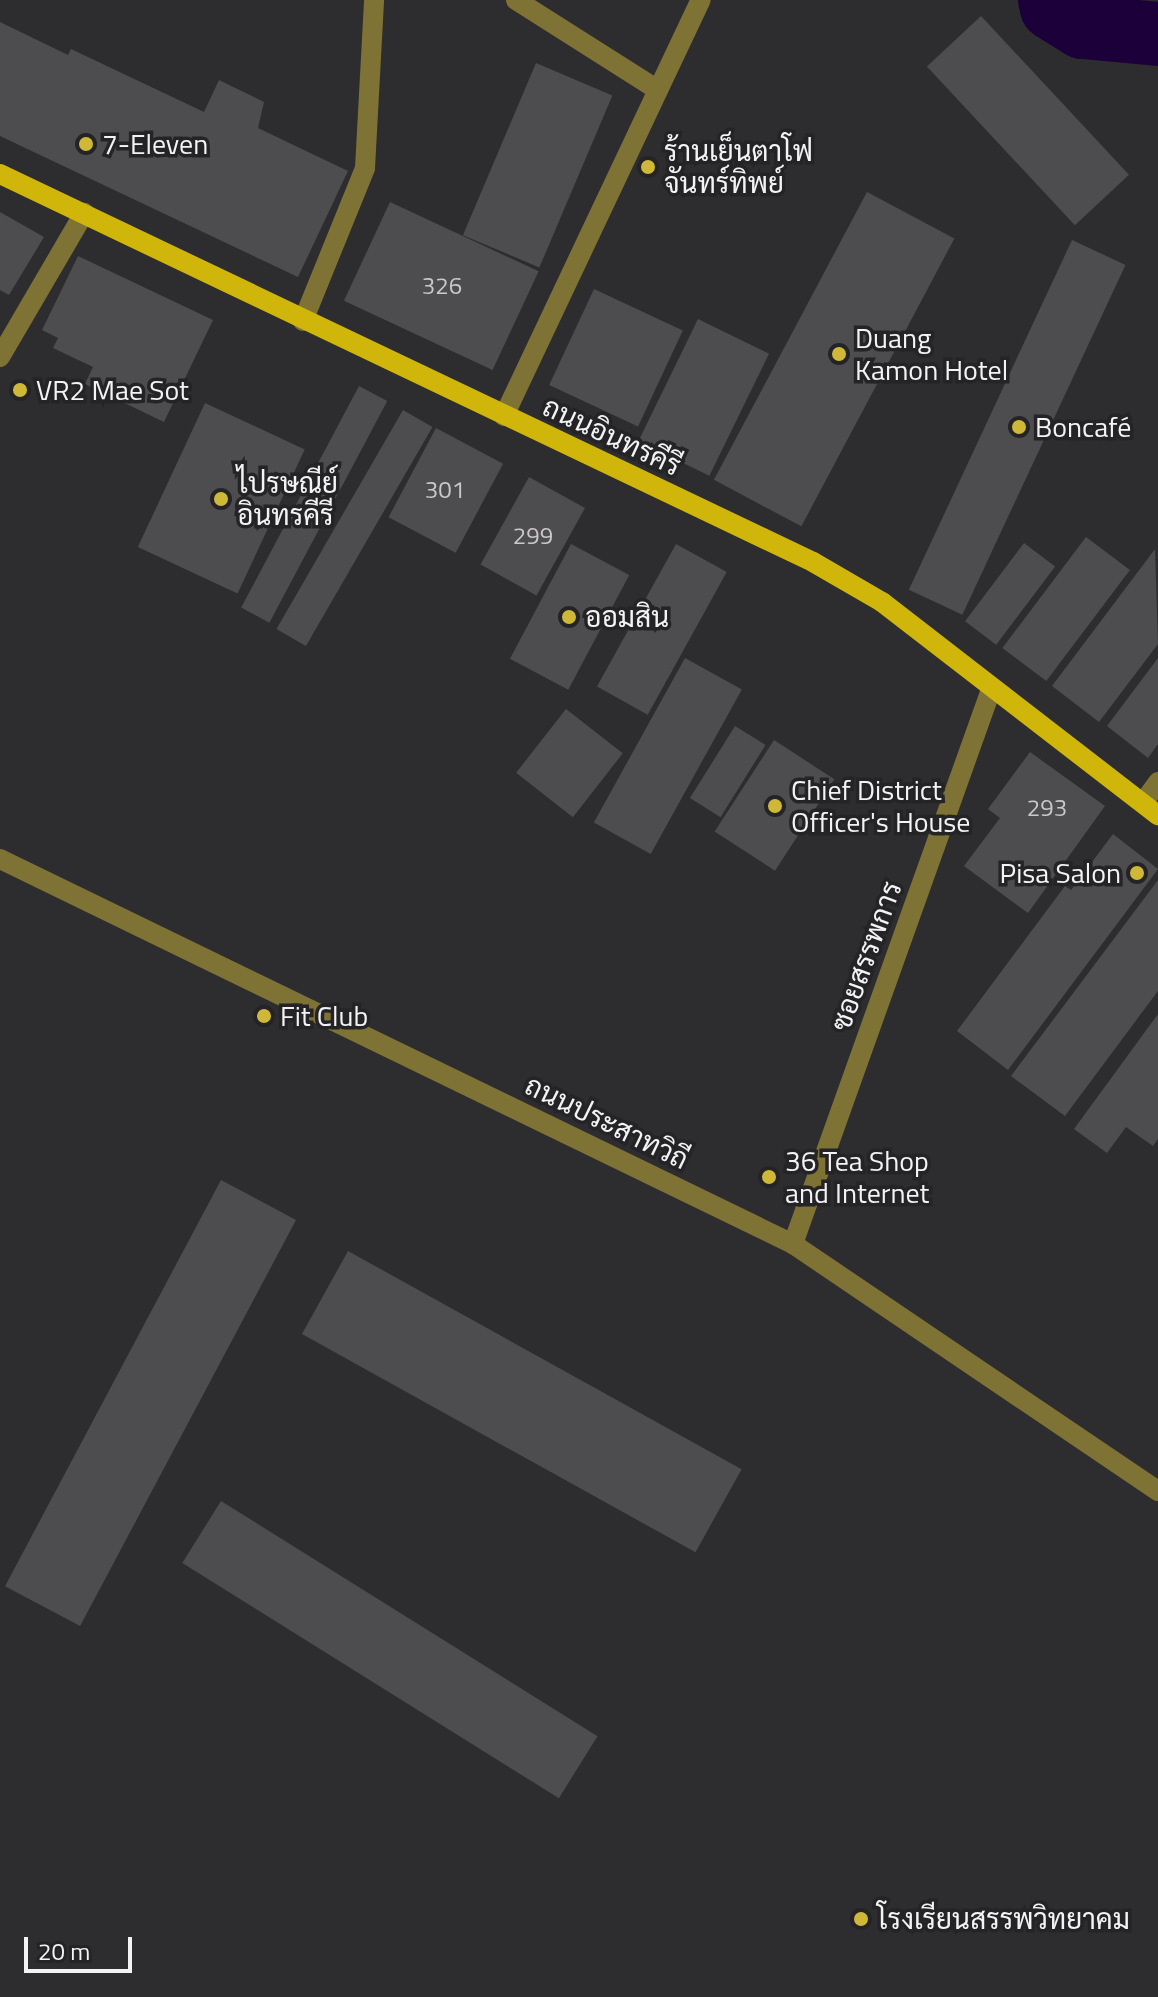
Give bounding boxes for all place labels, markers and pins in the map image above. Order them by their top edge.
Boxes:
place label: 7-Eleven [102,127,208,161]
place label: ร้านเย็นตาโฟ จันทร์ทิพย์ [664,134,813,200]
marker: 7-Eleven [77,135,95,153]
marker: ร้านเย็นตาโฟ จันทร์ทิพย์ [639,158,657,176]
place label: Duang Kamon Hotel [855,321,1008,387]
marker: Duang Kamon Hotel [830,345,848,363]
place label: VR2 Mae Sot [36,373,189,407]
marker: VR2 Mae Sot [11,381,29,399]
place label: Boncafé [1035,410,1131,444]
marker: Boncafé [1010,418,1028,436]
place label: ไปรษณีย์ อินทรคีรี [237,466,338,532]
marker: ไปรษณีย์ อินทรคีรี [212,490,230,508]
place label: ออมสิน [585,600,669,634]
marker: ออมสิน [560,608,578,626]
place label: Chief District Officer's House [791,773,970,839]
marker: Chief District Officer's House [766,797,784,815]
place label: Pisa Salon [1000,856,1121,890]
marker: Pisa Salon [1128,864,1146,882]
place label: Fit Club [280,999,368,1033]
marker: Fit Club [255,1007,273,1025]
place label: 36 Tea Shop and Internet [785,1144,929,1210]
marker: 36 Tea Shop and Internet [760,1168,778,1186]
place label: โรงเรียนสรรพวิทยาคม [877,1902,1130,1936]
marker: โรงเรียนสรรพวิทยาคม [852,1910,870,1928]

